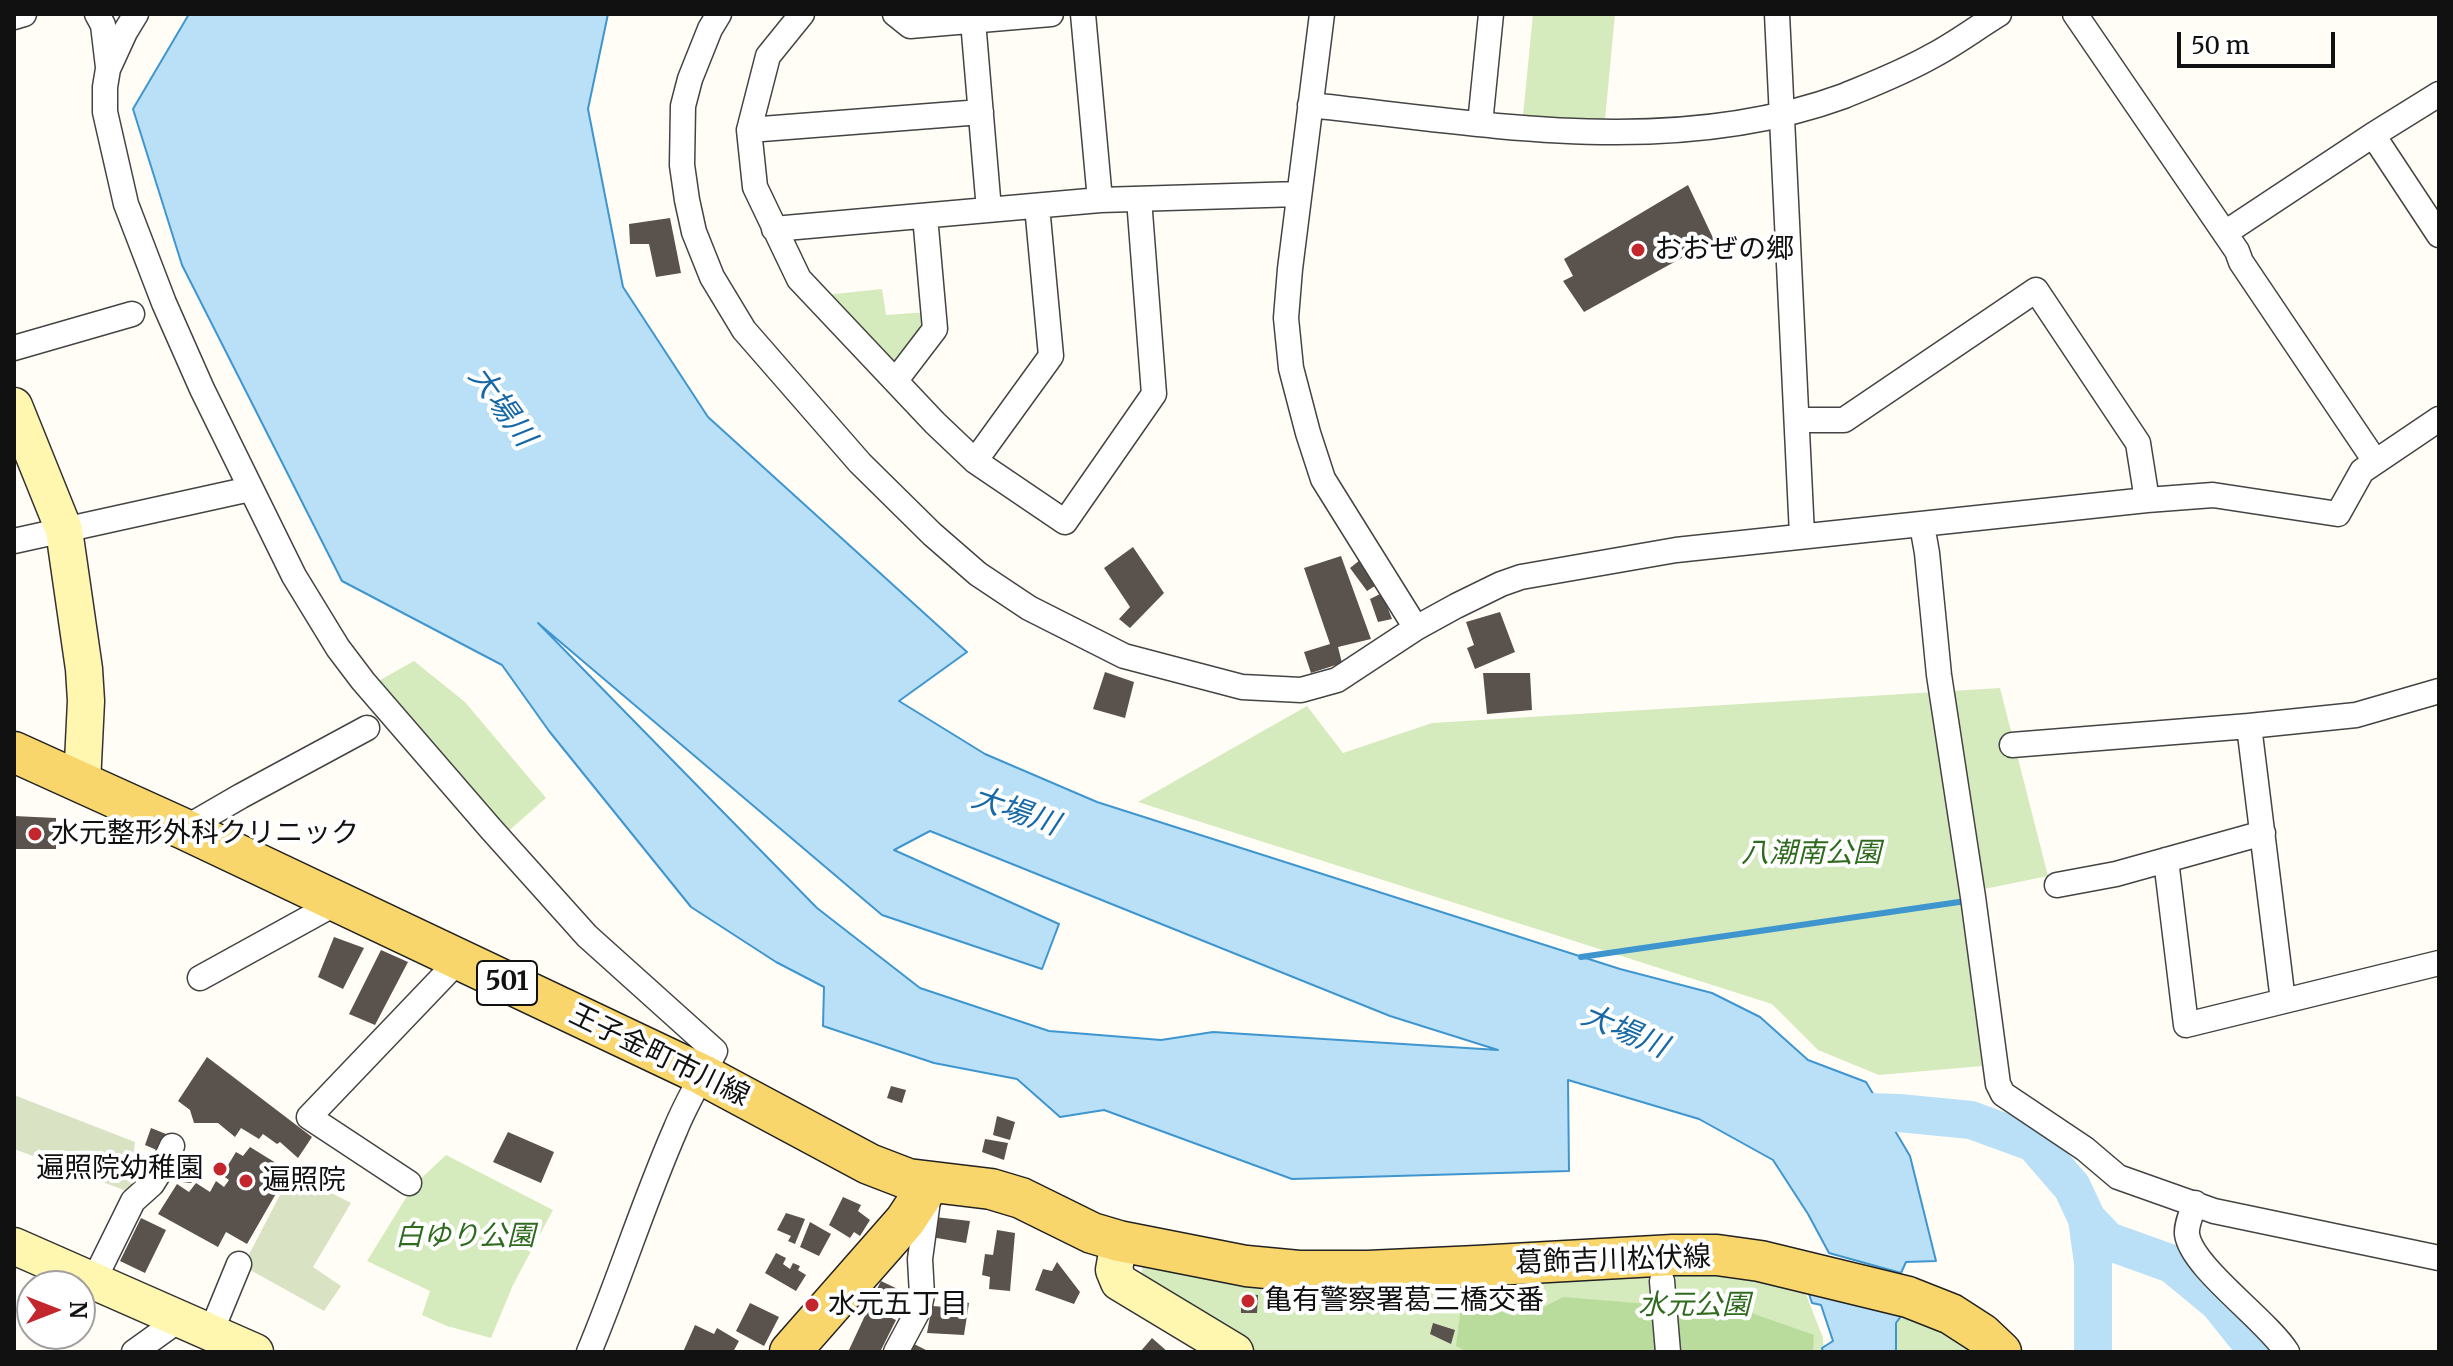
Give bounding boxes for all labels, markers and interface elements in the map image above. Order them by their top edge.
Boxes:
scale bar [2181,16,2339,66]
text: 50 m [2191,30,2250,61]
place label: おおぜの郷 [1654,233,1794,267]
marker: おおぜの郷 [1629,241,1647,259]
water label: 大場川 [460,360,542,454]
water label: 大場川 [967,780,1063,844]
place label: 水元整形外科クリニック [51,817,359,851]
marker: 水元整形外科クリニック [26,825,44,843]
park label: 八潮南公園 [1741,837,1881,871]
road number: 501 [477,961,537,1005]
street label: 王子金町市川線 [564,998,754,1114]
water label: 大場川 [1576,998,1672,1066]
place label: 遍照院幼稚園 [36,1152,204,1186]
marker: 遍照院幼稚園 [211,1160,229,1178]
place label: 遍照院 [262,1164,346,1198]
marker: 遍照院 [237,1172,255,1190]
park label: 白ゆり公園 [395,1220,535,1254]
street label: 葛飾吉川松伏線 [1514,1241,1712,1281]
north arrow [16,1270,96,1350]
place label: 亀有警察署葛三橋交番 [1264,1284,1544,1318]
place label: 水元五丁目 [828,1288,968,1322]
park label: 水元公園 [1638,1289,1750,1323]
marker: 亀有警察署葛三橋交番 [1239,1292,1257,1310]
marker: 水元五丁目 [803,1296,821,1314]
text: N [64,1301,92,1319]

